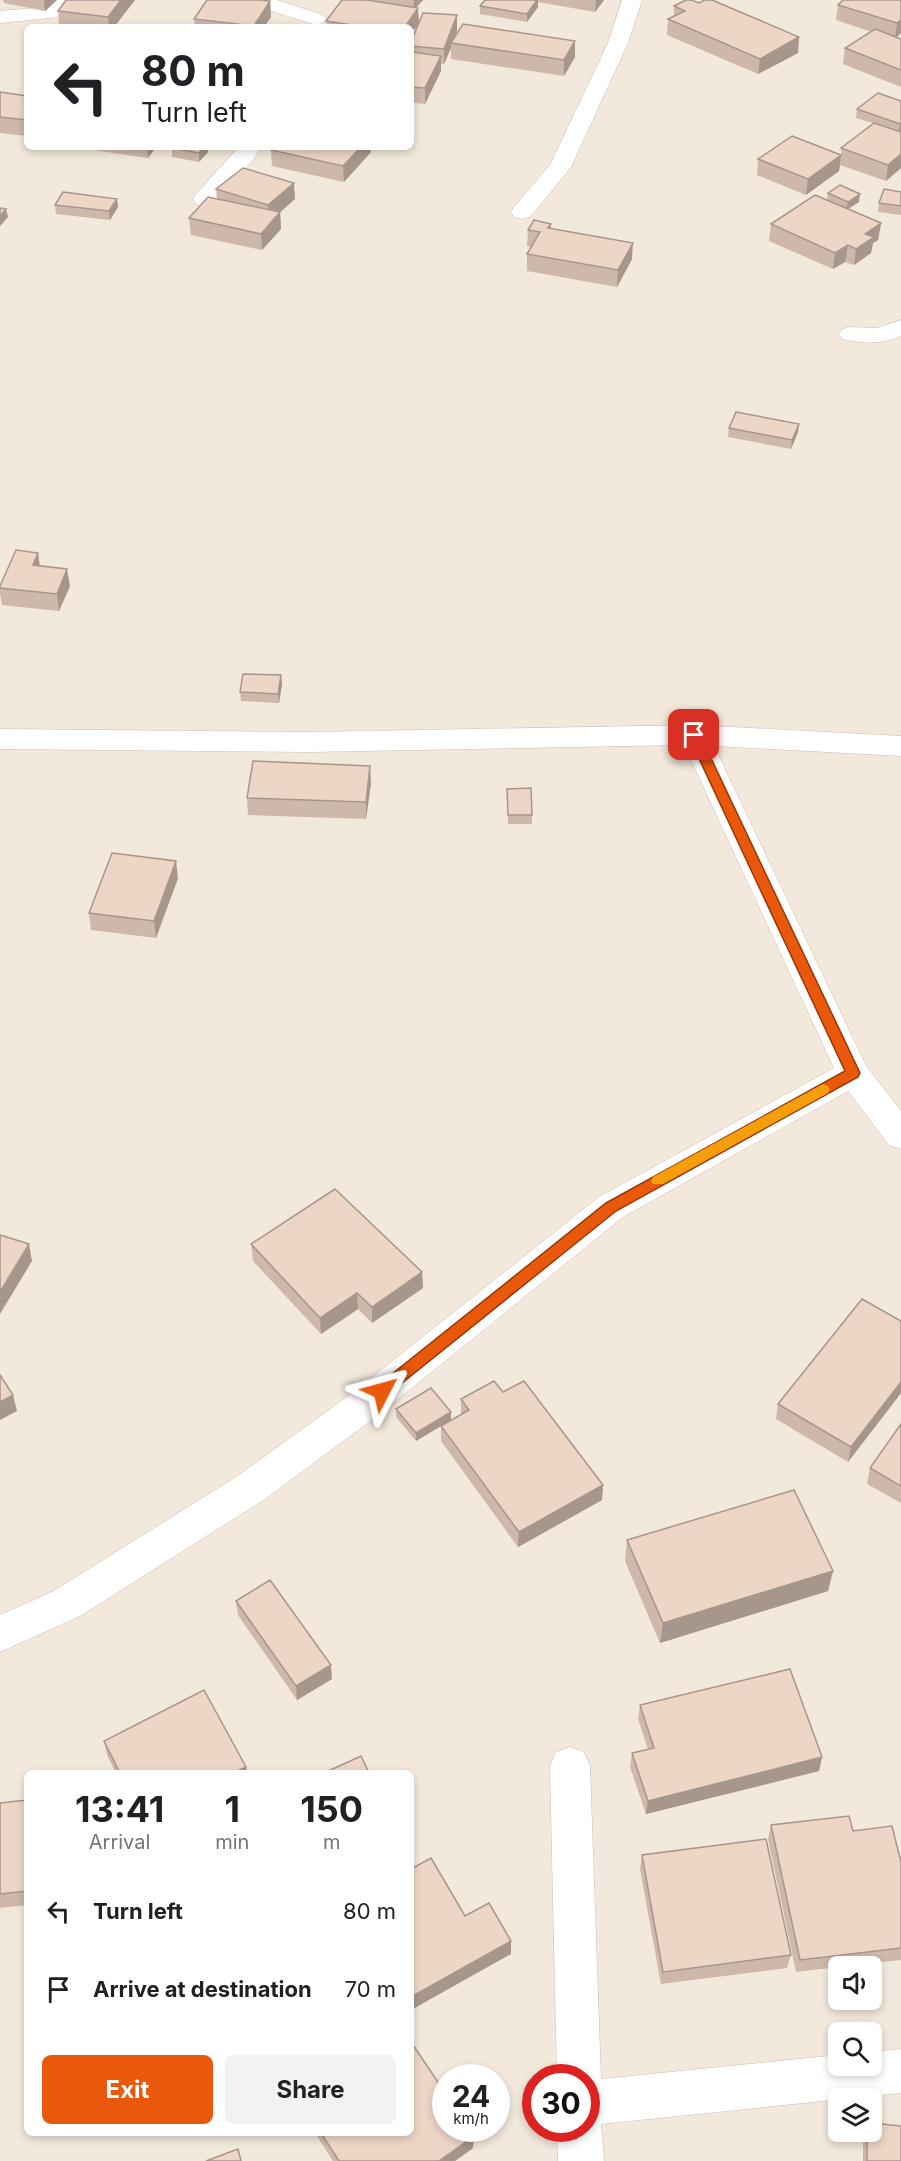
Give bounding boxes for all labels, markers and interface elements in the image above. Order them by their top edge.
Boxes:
text: 80 m [141,45,245,96]
icon: left [42,48,120,126]
text: Turn left [141,96,247,129]
pin [668,709,719,760]
icon: arrive [677,718,710,751]
position arrow [350,1359,414,1423]
text: 13:41 [75,1787,164,1831]
text: 1 [224,1787,240,1831]
text: 150 [300,1787,363,1831]
text: Arrival [89,1830,150,1854]
text: min [215,1830,249,1854]
text: m [323,1830,340,1854]
icon: left [42,1895,75,1928]
text: Turn left [93,1898,183,1924]
text: 80 m [343,1898,396,1924]
map controls [828,1956,882,2142]
button: sound [828,1956,882,2010]
icon: arrive [42,1973,75,2006]
text: Arrive at destination [93,1976,312,2002]
text: 70 m [345,1976,396,2002]
button: search [828,2022,882,2076]
button: Exit [42,2055,213,2124]
button: Share [225,2055,396,2124]
speed limit sign: 30 [522,2064,600,2142]
text: 24 [452,2078,490,2114]
button: layers [828,2088,882,2142]
text: km/h [453,2109,489,2128]

